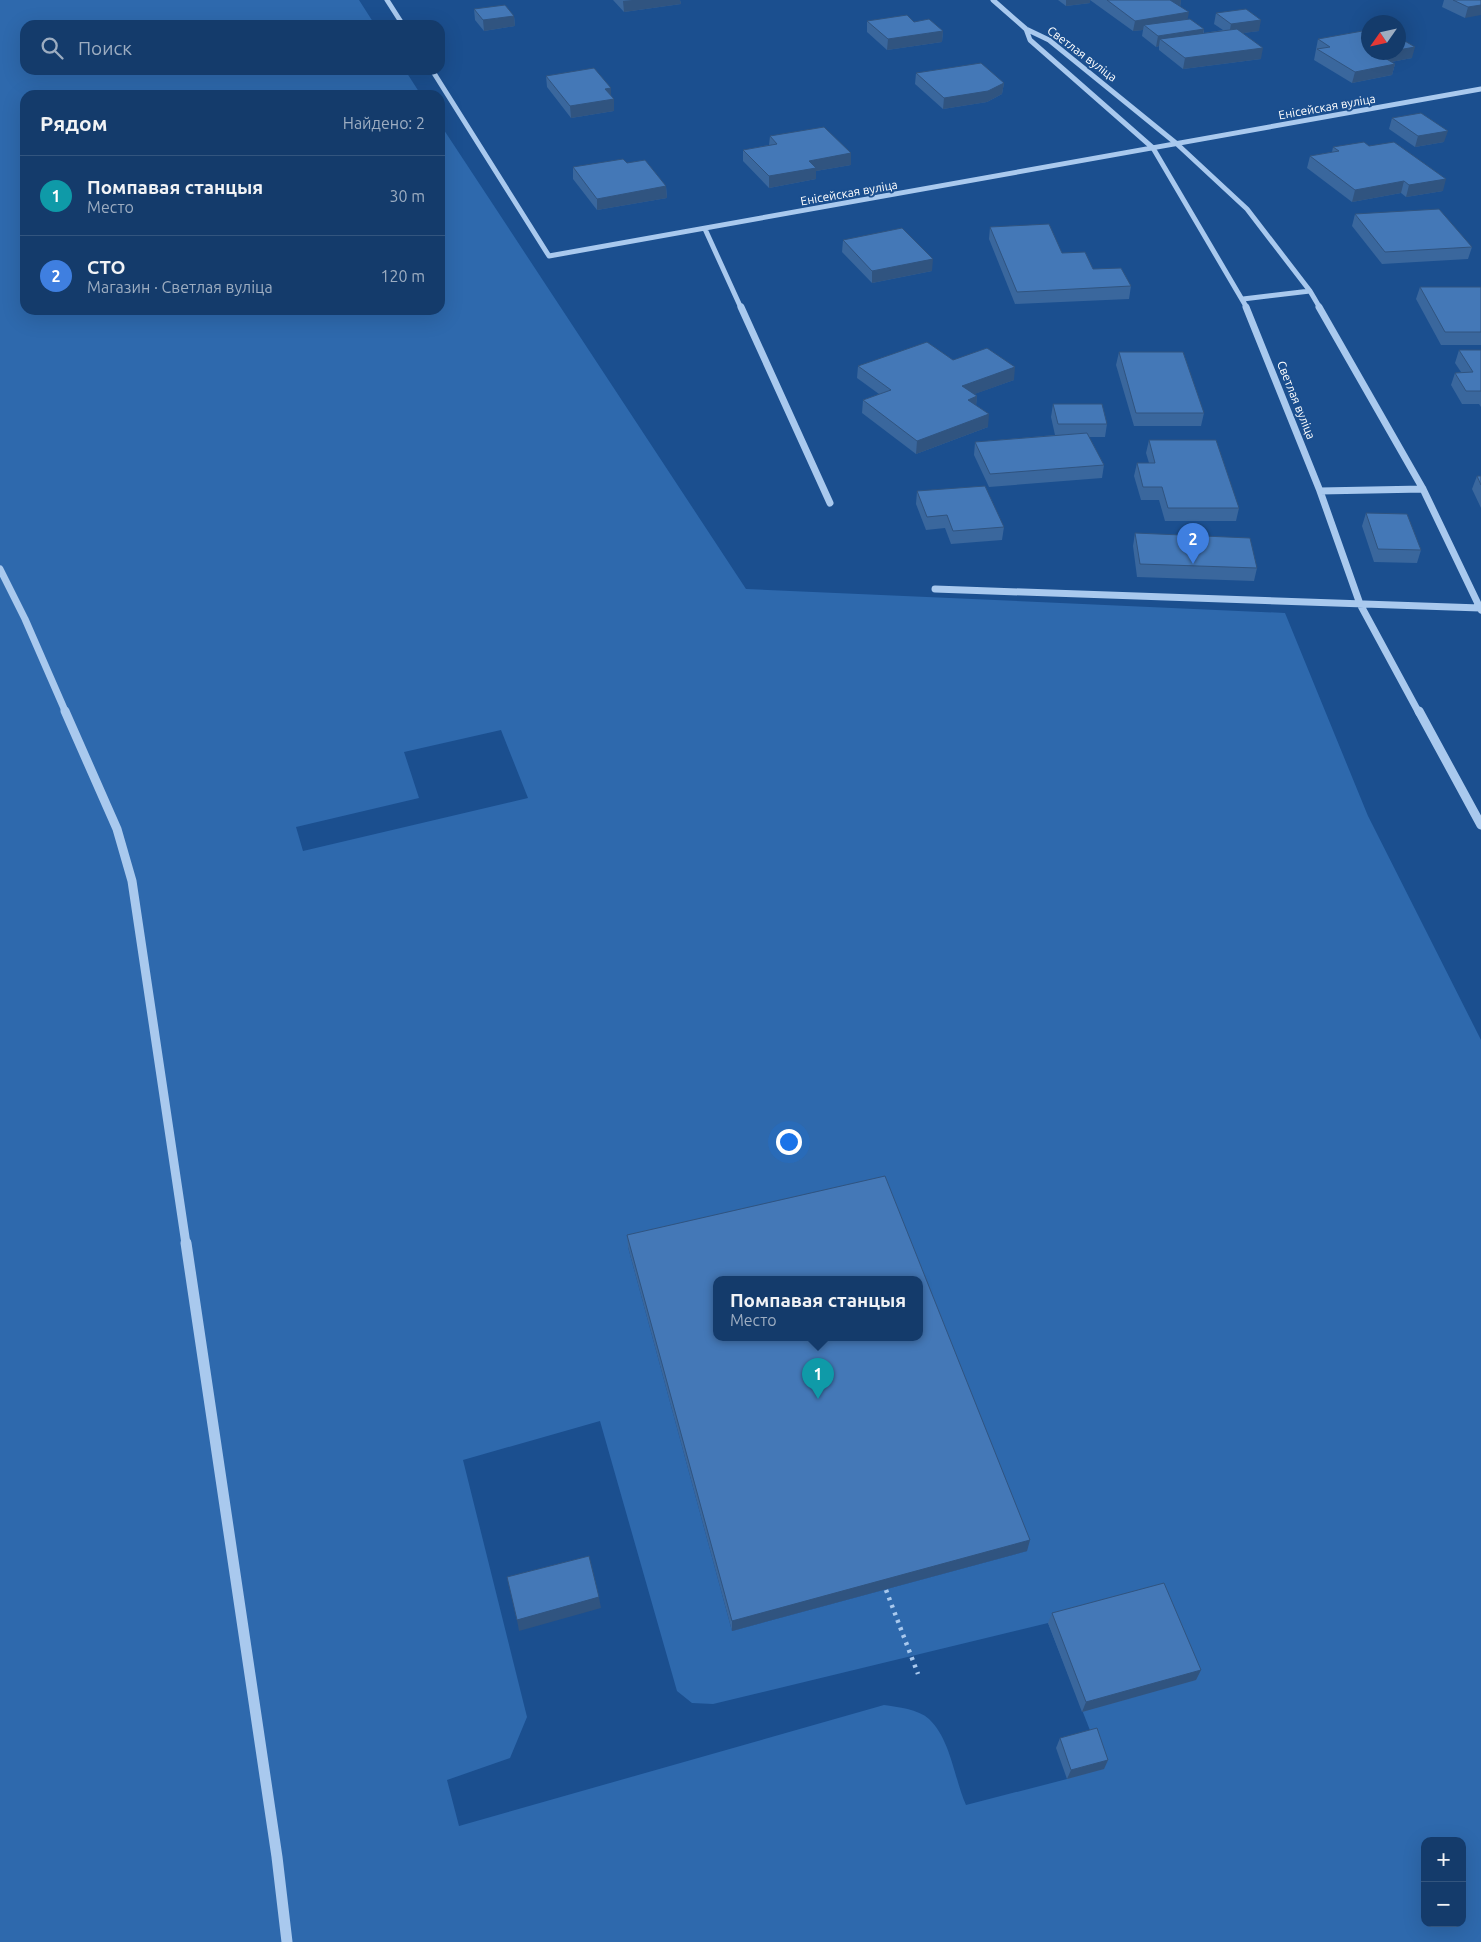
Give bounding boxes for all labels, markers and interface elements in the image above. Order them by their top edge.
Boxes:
north arrow [1361,15,1406,60]
search box [20,20,445,75]
street label: Светлая вуліца [1045,23,1119,84]
icon: search [38,34,66,62]
text: Поиск [78,37,132,59]
street label: Енісейская вуліца [1277,92,1376,121]
text: Рядом [40,111,108,135]
text: Найдено: 2 [343,114,425,132]
text: Помпавая станцыя [87,176,263,198]
street label: Енісейская вуліца [799,178,898,207]
text: 1 [51,187,61,205]
text: 30 m [389,187,425,205]
text: Место [87,198,134,216]
text: СТО [87,256,125,278]
text: 2 [51,267,61,285]
text: 120 m [380,267,425,285]
text: Магазин · Светлая вуліца [87,278,273,296]
street label: Светлая вуліца [1275,359,1318,441]
pin: 2 [1177,523,1209,564]
your location [776,1129,802,1155]
popup [713,1276,923,1341]
text: Помпавая станцыя [730,1289,906,1311]
text: Место [730,1311,777,1329]
pin: 1 [802,1358,834,1399]
map controls [1421,1837,1466,1927]
button: + [1421,1837,1466,1882]
button: − [1421,1882,1466,1927]

